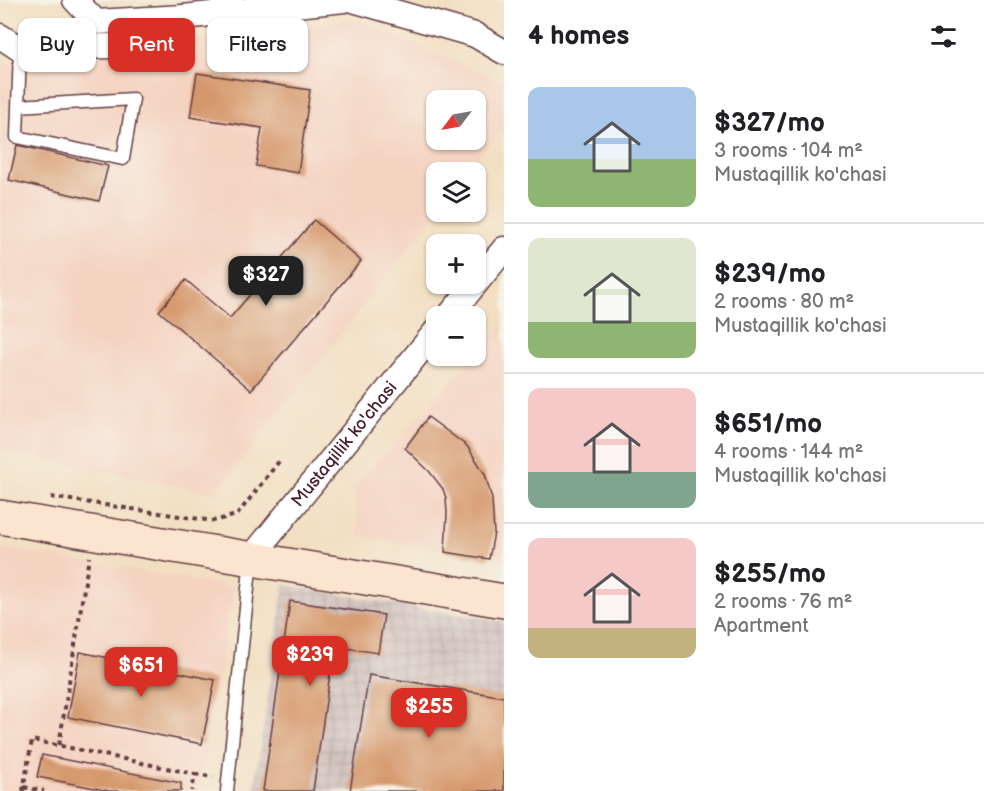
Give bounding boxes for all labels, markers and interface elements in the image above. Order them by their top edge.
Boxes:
chip: Buy [18,18,96,72]
chip: Rent [108,18,195,72]
chip: Filters [207,18,308,72]
icon: filters [927,20,960,53]
text: 4 homes [528,21,629,52]
north arrow [426,90,486,150]
map controls [426,90,486,366]
text: $327/mo [714,108,825,139]
icon: home [576,111,648,183]
text: 3 rooms · 104 m² [714,139,863,163]
button: layers [426,162,486,222]
text: Mustaqillik ko'chasi [714,163,887,187]
button: + [426,234,486,294]
pin: $327 [230,256,302,307]
text: $239/mo [714,259,826,290]
icon: home [576,262,648,334]
text: $327 [242,263,290,287]
text: 2 rooms · 80 m² [714,290,854,314]
button: − [426,306,486,366]
text: Mustaqillik ko'chasi [714,314,887,338]
street label: Mustaqillik ko'chasi [287,377,402,511]
text: $651/mo [714,409,822,440]
icon: home [576,412,648,484]
text: 4 rooms · 144 m² [714,440,863,464]
text: Mustaqillik ko'chasi [714,464,887,488]
text: $255/mo [714,559,826,590]
icon: home [576,562,648,634]
text: 2 rooms · 76 m² [714,590,852,614]
text: Apartment [714,614,809,638]
pin: $239 [274,636,346,687]
text: $239 [286,643,334,667]
pin: $651 [105,647,177,698]
text: $651 [118,654,164,678]
pin: $255 [393,688,465,739]
text: $255 [405,695,453,719]

